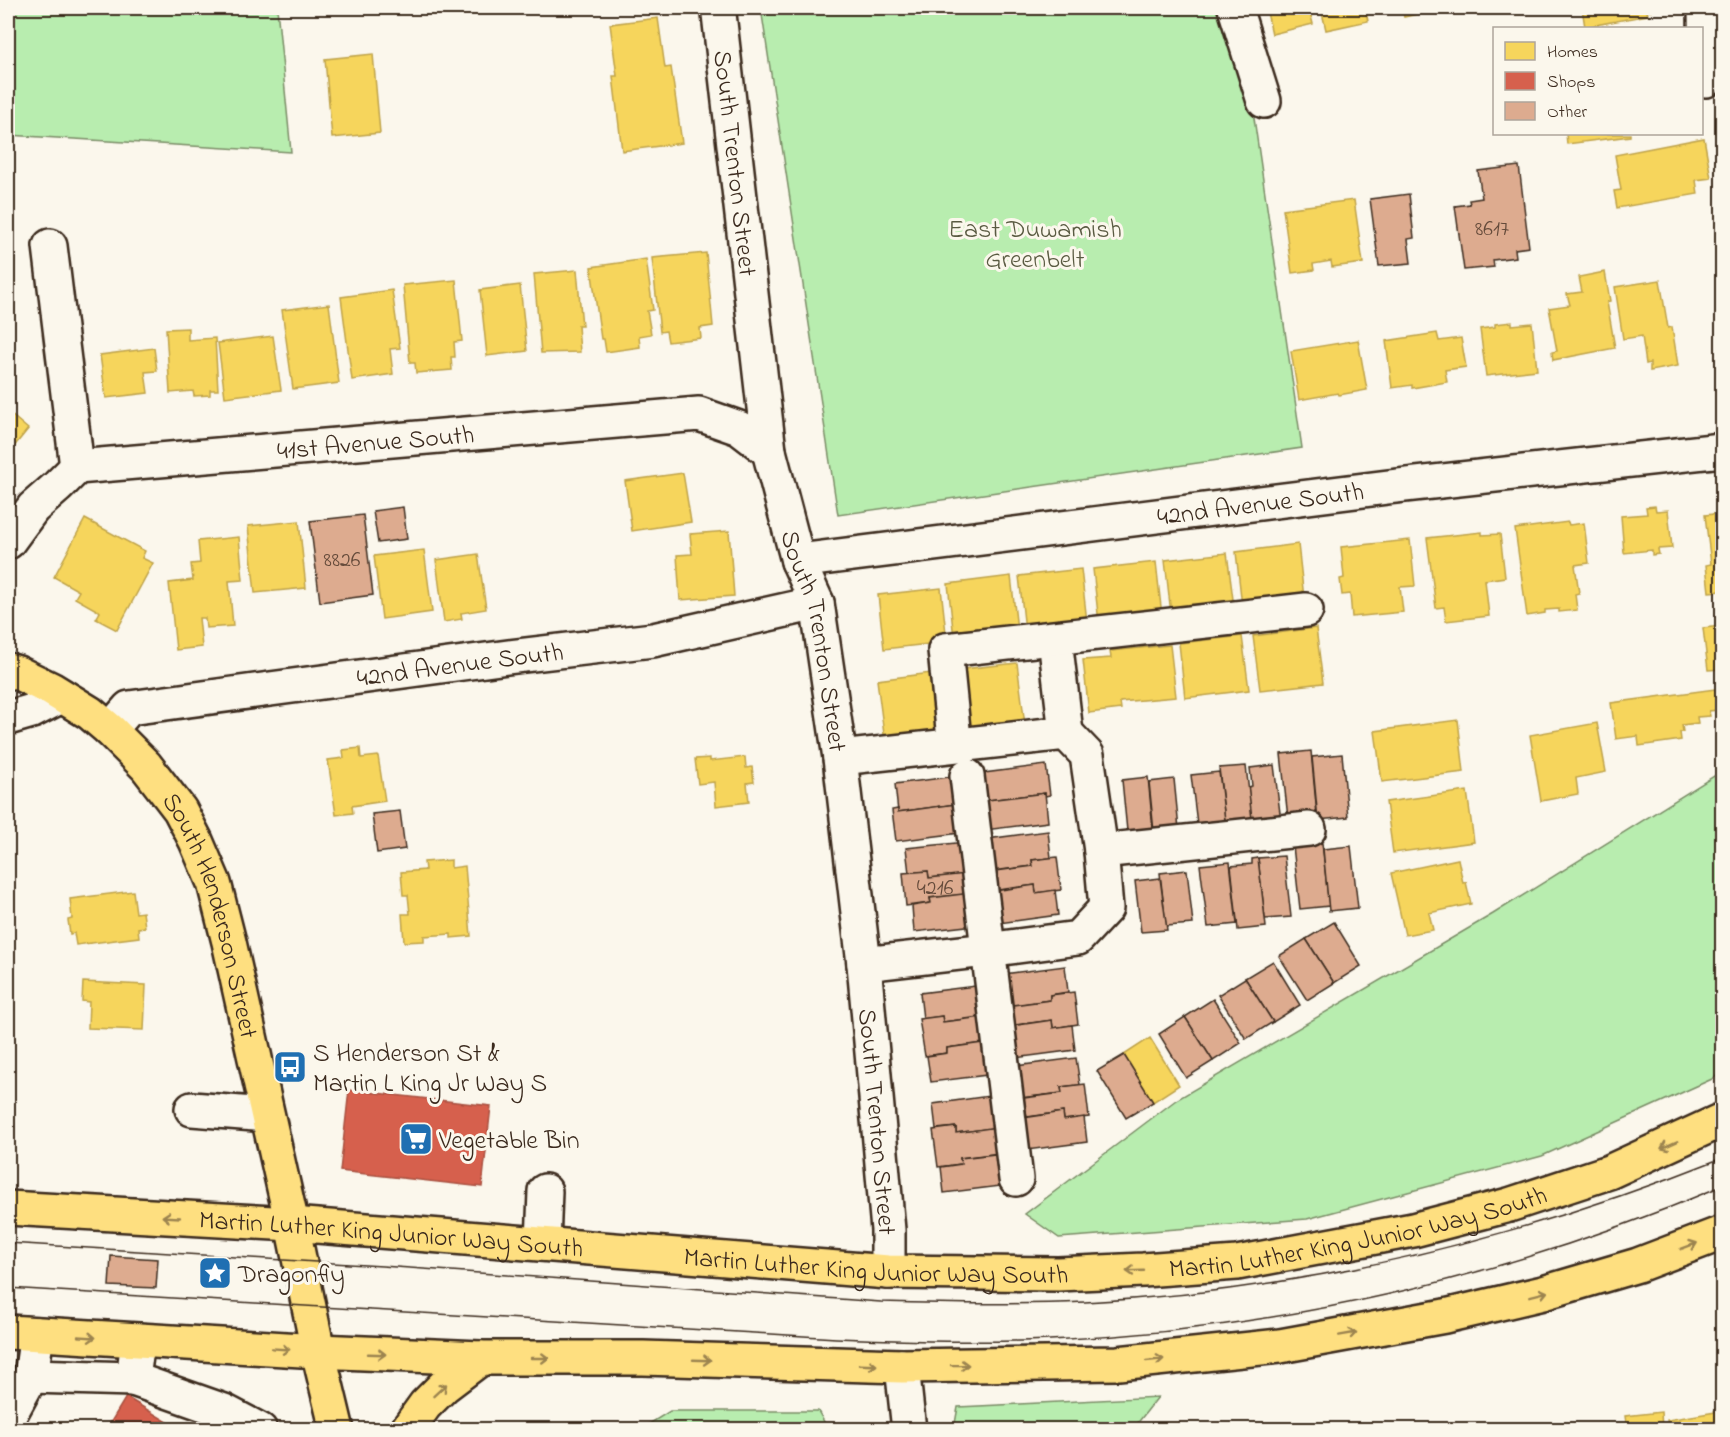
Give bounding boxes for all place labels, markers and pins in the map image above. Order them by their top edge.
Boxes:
place label: S Henderson St & Martin L King Jr Way S [313,1036,547,1104]
bus stop icon: S Henderson St & Martin L King Jr Way S [272,1049,308,1085]
supermarket icon: Vegetable Bin [398,1121,434,1157]
place label: Vegetable Bin [438,1123,579,1161]
place icon: Dragonfly [197,1255,233,1291]
place label: Dragonfly [237,1257,345,1295]

